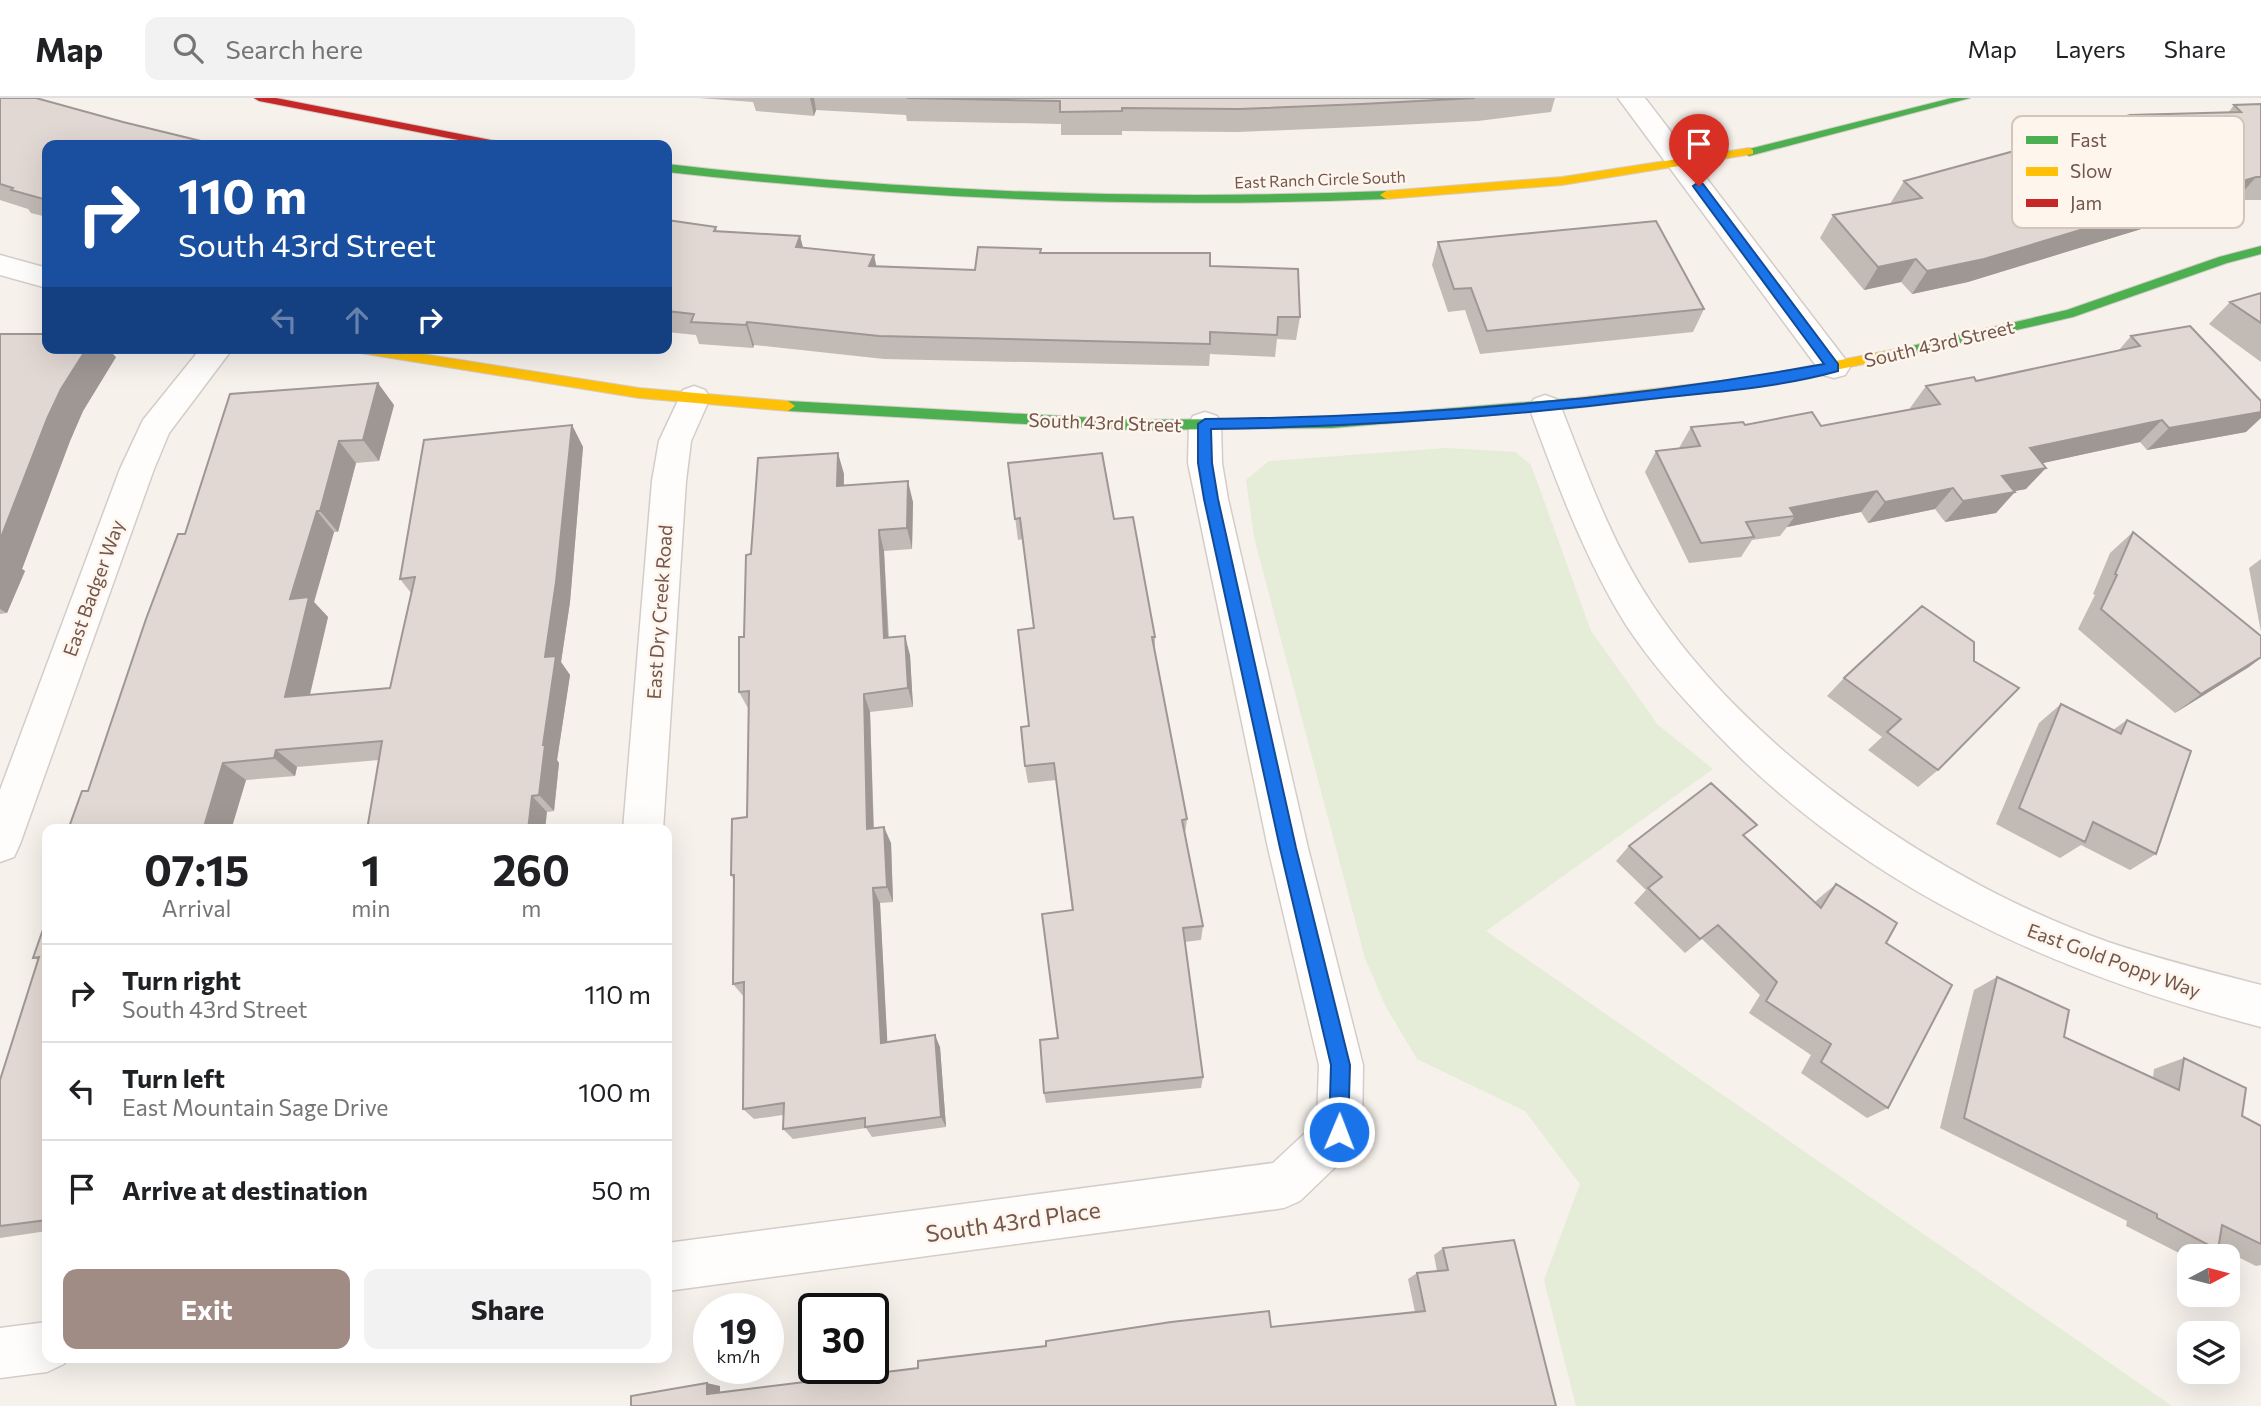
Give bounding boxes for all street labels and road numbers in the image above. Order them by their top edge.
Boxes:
street label: East Ranch Circle South [1234,167,1406,191]
street label: South 43rd Street [1862,315,2016,371]
street label: South 43rd Street [1028,408,1182,436]
street label: East Badger Way [58,516,128,659]
street label: East Dry Creek Road [641,524,677,700]
street label: East Gold Poppy Way [2024,918,2204,1002]
street label: South 43rd Place [924,1195,1102,1247]

